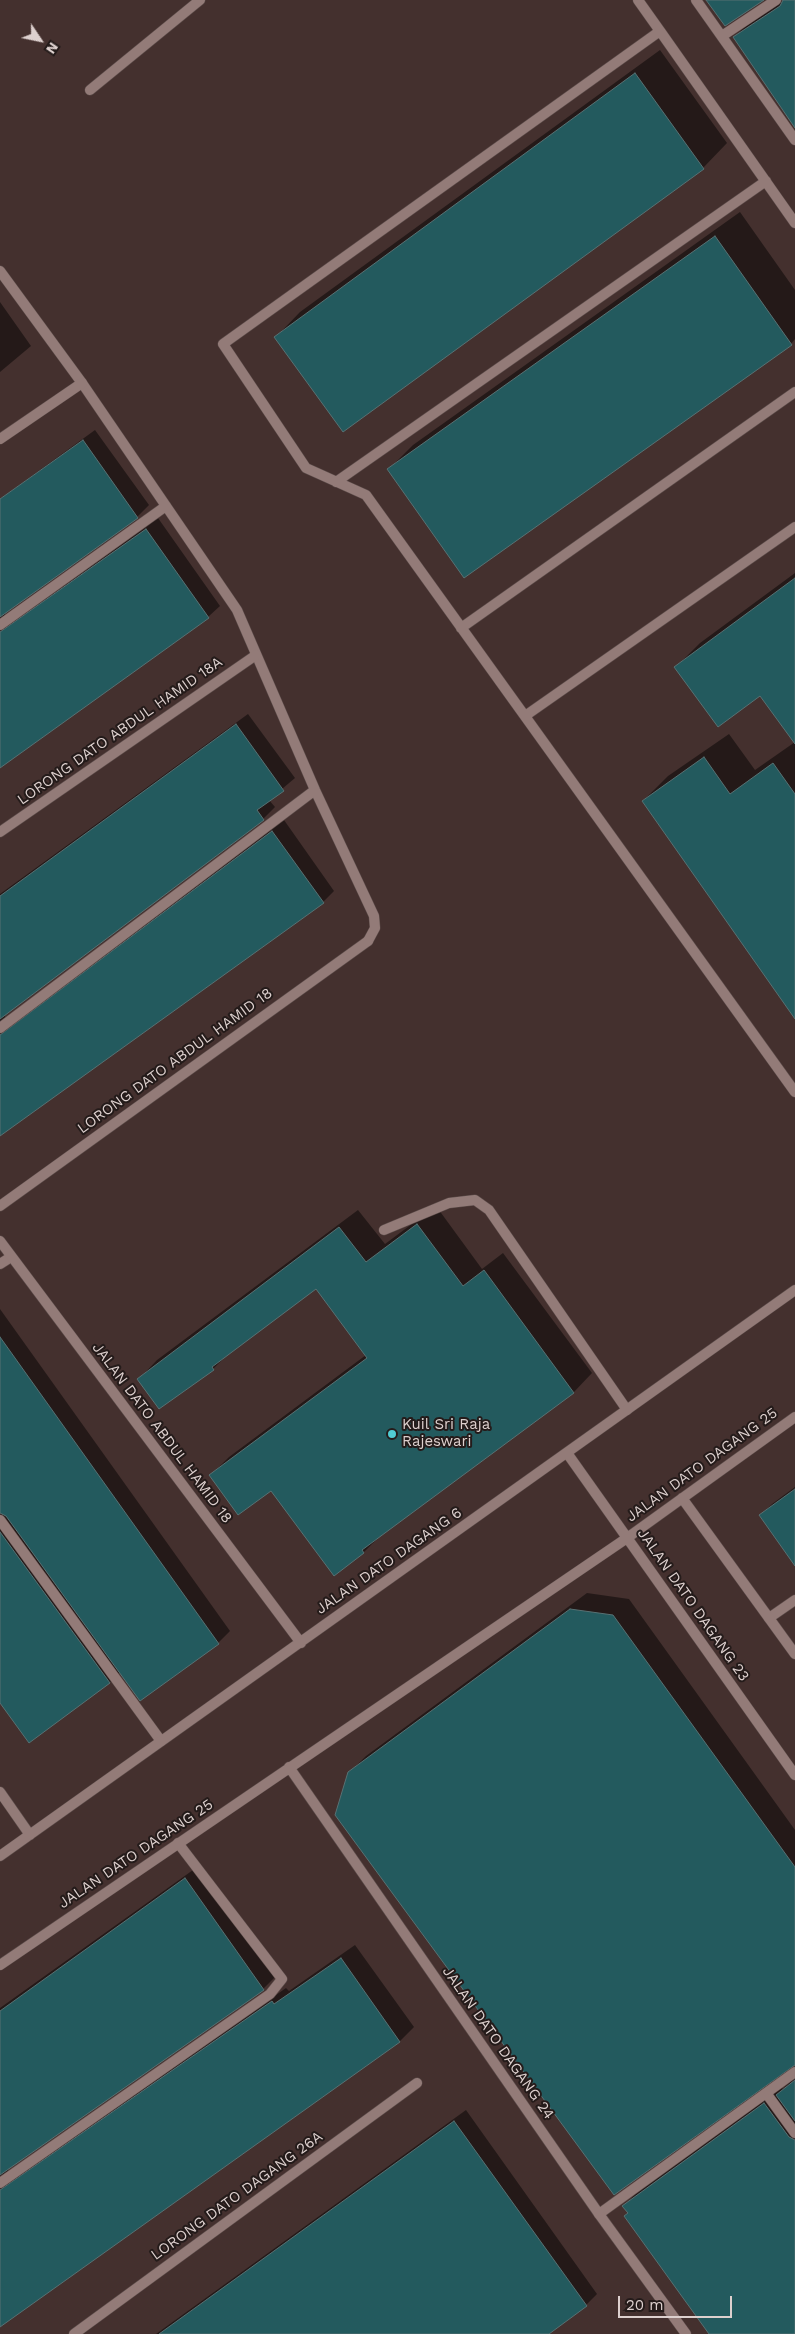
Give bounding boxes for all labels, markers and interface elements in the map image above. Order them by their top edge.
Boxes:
north arrow [15,15,65,65]
text: N [43,40,62,57]
street label: LORONG DATO ABDUL HAMID 18A [14,653,226,809]
street label: LORONG DATO ABDUL HAMID 18 [74,984,276,1138]
street label: JALAN DATO ABDUL HAMID 18 [88,1339,236,1527]
street label: JALAN DATO DAGANG 25 [623,1404,781,1526]
place label: Kuil Sri Raja Rajeswari [402,1416,490,1451]
marker: Kuil Sri Raja Rajeswari [386,1428,398,1440]
street label: JALAN DATO DAGANG 6 [313,1504,465,1618]
street label: JALAN DATO DAGANG 23 [633,1525,753,1685]
street label: JALAN DATO DAGANG 25 [55,1796,217,1912]
street label: JALAN DATO DAGANG 24 [438,1963,558,2123]
street label: LORONG DATO DAGANG 26A [148,2128,326,2264]
scale bar [620,2286,734,2318]
text: 20 m [626,2296,664,2314]

